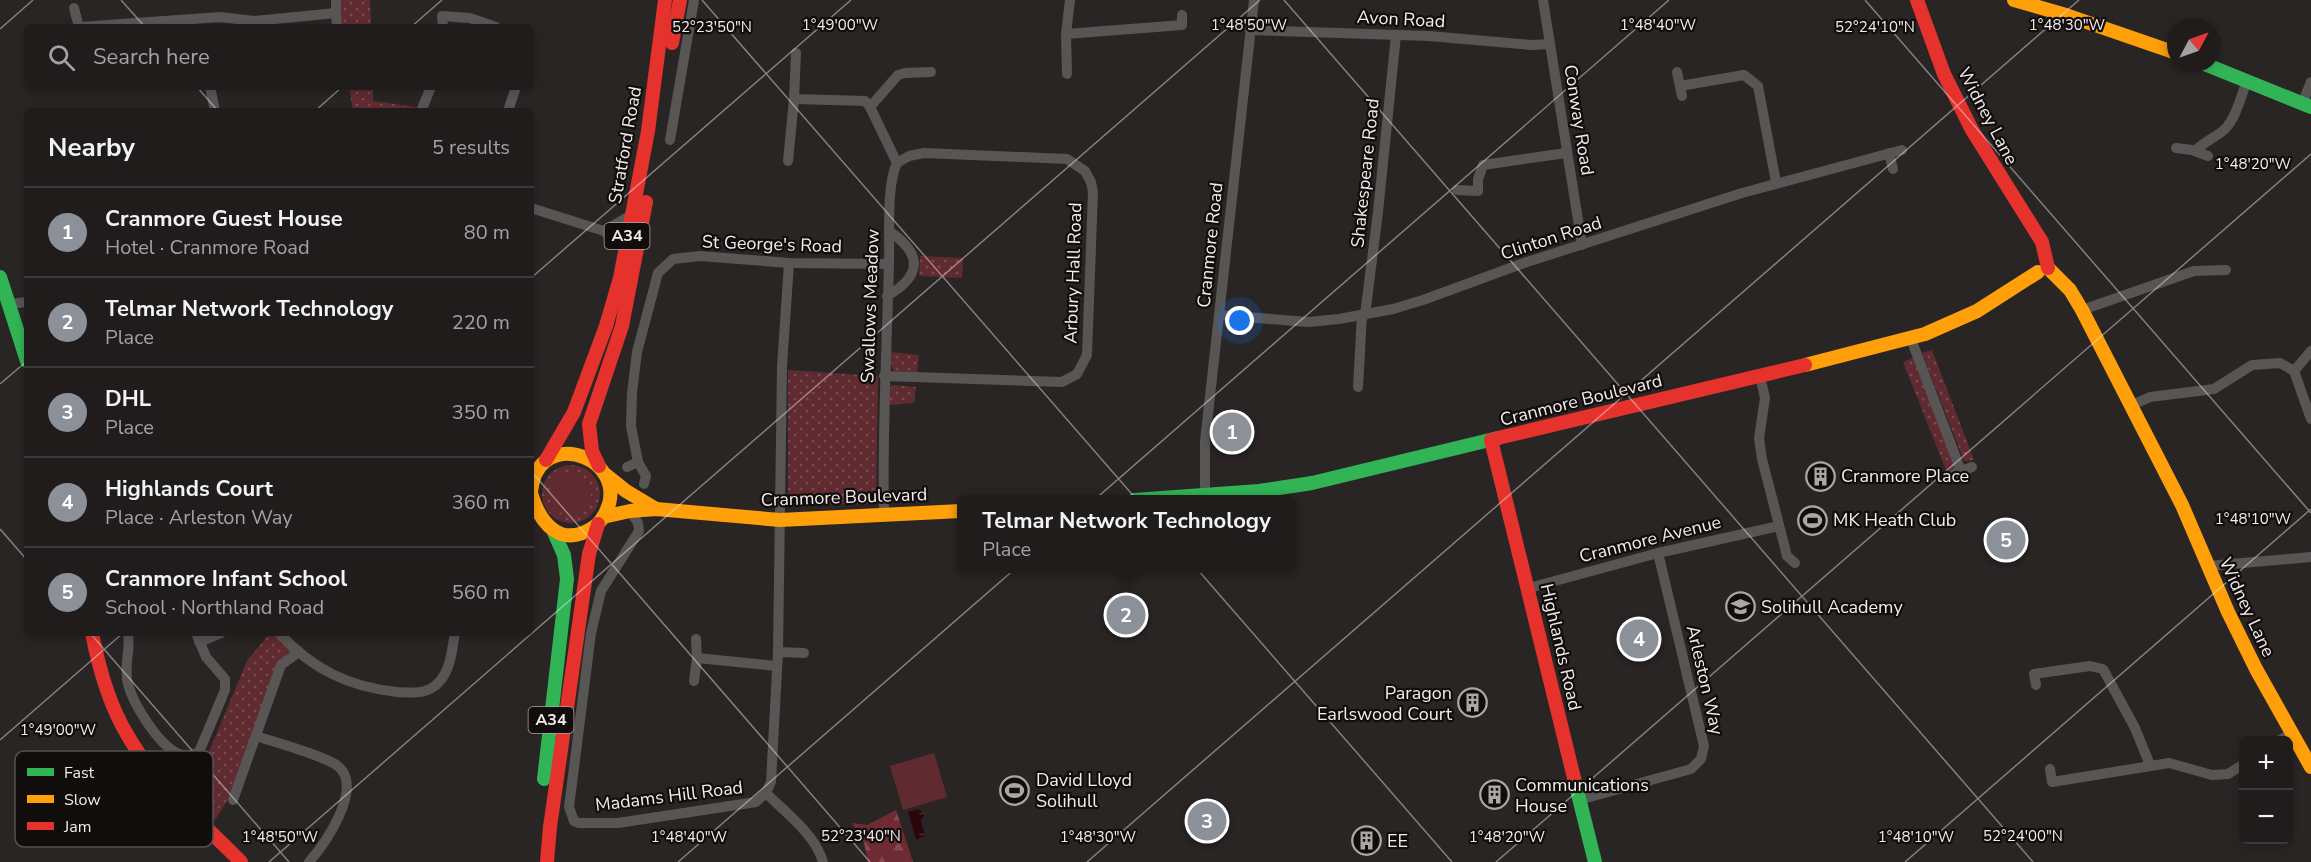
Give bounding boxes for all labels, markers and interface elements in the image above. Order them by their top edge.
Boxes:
street label: Avon Road [1356,5,1446,33]
text: 1°49'00"W [802,15,879,35]
text: 1°48'50"W [1211,15,1288,35]
text: 1°48'40"W [1620,15,1697,35]
text: 1°48'30"W [2029,15,2106,35]
text: 52°23'50"N [672,17,752,37]
text: 52°24'10"N [1835,17,1915,37]
north arrow [2167,18,2221,72]
search box [24,24,534,90]
icon: search [45,41,78,74]
text: Search here [93,42,210,72]
street label: Conway Road [1558,63,1600,177]
street label: Widney Lane [1952,63,2024,169]
street label: Stratford Road [603,84,647,206]
street label: Shakespeare Road [1345,97,1385,249]
text: Nearby [48,130,135,165]
text: 5 results [432,134,510,161]
text: 1°48'20"W [2215,154,2292,174]
street label: Cranmore Road [1191,181,1229,309]
street label: Arbury Hall Road [1059,202,1087,344]
text: Cranmore Guest House [105,204,343,234]
street label: Clinton Road [1497,210,1605,266]
text: 1 [62,219,74,246]
text: 80 m [464,219,510,246]
road number: A34 [604,223,650,249]
street label: Swallows Meadow [855,229,885,383]
street label: St George's Road [702,230,842,258]
text: Hotel · Cranmore Road [105,234,310,261]
text: Telmar Network Technology [105,294,393,324]
your location [1225,306,1254,335]
text: 2 [62,309,74,336]
text: 220 m [452,309,510,336]
text: Place [105,324,154,351]
street label: Cranmore Boulevard [1497,368,1665,432]
text: DHL [105,384,151,414]
text: 3 [62,399,74,426]
text: 350 m [452,399,510,426]
pin: 1 [1212,410,1252,454]
text: Place [105,414,154,441]
building icon: Cranmore Place [1804,460,1836,492]
place label: Cranmore Place [1841,464,1969,488]
text: Highlands Court [105,474,273,504]
street label: Cranmore Boulevard [760,482,928,512]
text: 4 [62,489,74,516]
text: 360 m [452,489,510,516]
popup [957,495,1296,573]
text: Place · Arleston Way [105,504,293,531]
sports icon: MK Heath Club [1796,504,1828,536]
text: Telmar Network Technology [982,506,1271,536]
place label: MK Heath Club [1833,508,1956,532]
text: 1°48'10"W [2215,509,2292,529]
street label: Cranmore Avenue [1577,510,1723,568]
pin: 5 [1986,518,2026,562]
text: Place [982,536,1031,563]
street label: Widney Lane [2213,553,2281,661]
text: Cranmore Infant School [105,564,347,594]
text: 5 [62,579,74,606]
text: 560 m [452,579,510,606]
street label: Highlands Road [1535,581,1587,713]
school or university icon: Solihull Academy [1724,591,1756,623]
pin: 2 [1106,592,1146,638]
text: School · Northland Road [105,594,324,621]
place label: Solihull Academy [1761,595,1903,619]
pin: 4 [1620,616,1658,662]
street label: Arleston Way [1681,623,1729,738]
place label: Paragon Earlswood Court [1317,681,1453,726]
building icon: Paragon Earlswood Court [1457,687,1489,719]
road number: A34 [528,707,574,733]
text: 1°49'00"W [20,720,97,740]
map controls [2239,736,2293,844]
button: + [2239,736,2293,790]
legend [15,751,213,847]
text: Fast [64,762,95,784]
place label: David Lloyd Solihull [1036,768,1132,813]
place label: Communications House [1515,773,1649,818]
sports icon: David Lloyd Solihull [999,774,1031,806]
street label: Madams Hill Road [594,775,744,817]
building icon: Communications House [1478,779,1510,811]
text: Slow [64,789,101,811]
button: − [2239,790,2293,844]
pin: 3 [1188,798,1226,844]
text: Jam [63,816,91,838]
building icon: EE [1350,825,1382,857]
text: 52°23'40"N [821,826,901,846]
text: 52°24'00"N [1983,826,2063,846]
text: 1°48'50"W [242,827,319,847]
text: 1°48'40"W [651,827,728,847]
text: 1°48'30"W [1060,827,1137,847]
text: 1°48'20"W [1469,827,1546,847]
text: 1°48'10"W [1878,827,1955,847]
place label: EE [1387,829,1408,853]

